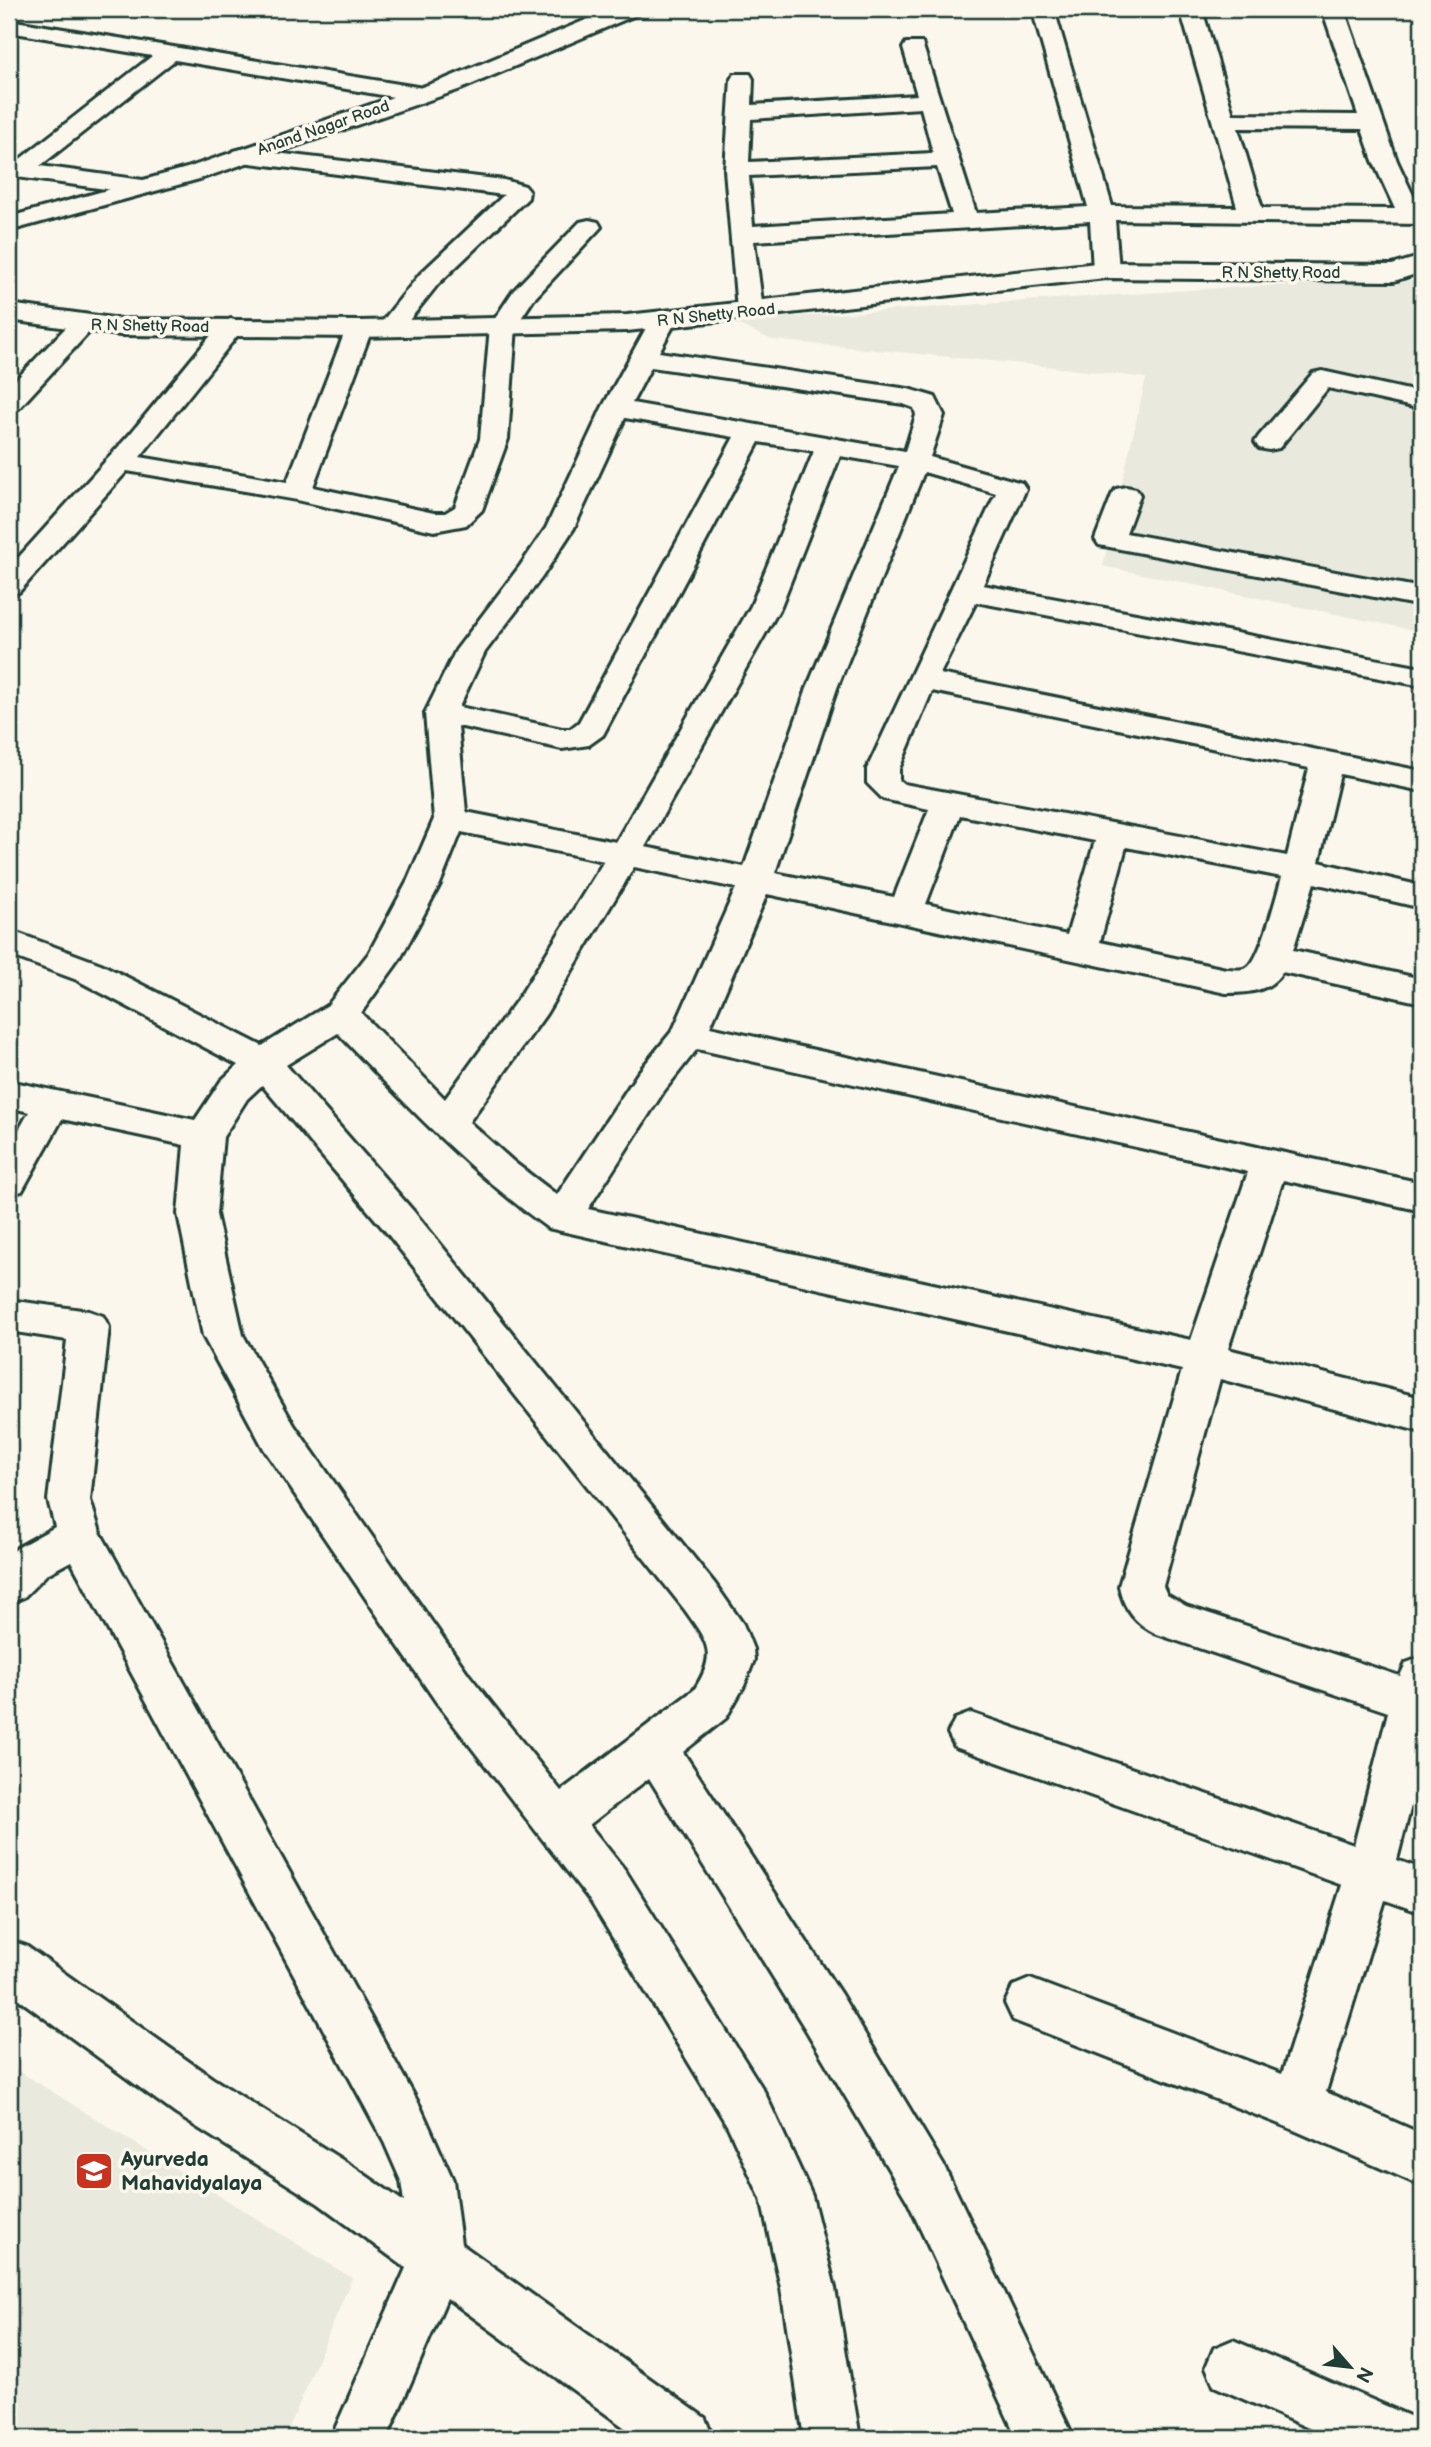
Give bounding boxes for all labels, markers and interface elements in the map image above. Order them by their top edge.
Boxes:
street label: Anand Nagar Road [255,97,392,160]
street label: R N Shetty Road [1222,264,1340,283]
street label: R N Shetty Road [656,300,776,331]
street label: R N Shetty Road [90,316,210,337]
place label: Ayurveda Mahavidyalaya [120,2147,262,2196]
school or university icon: Ayurveda Mahavidyalaya [73,2150,115,2192]
north arrow [1316,2332,1386,2402]
text: N [1350,2363,1377,2386]

